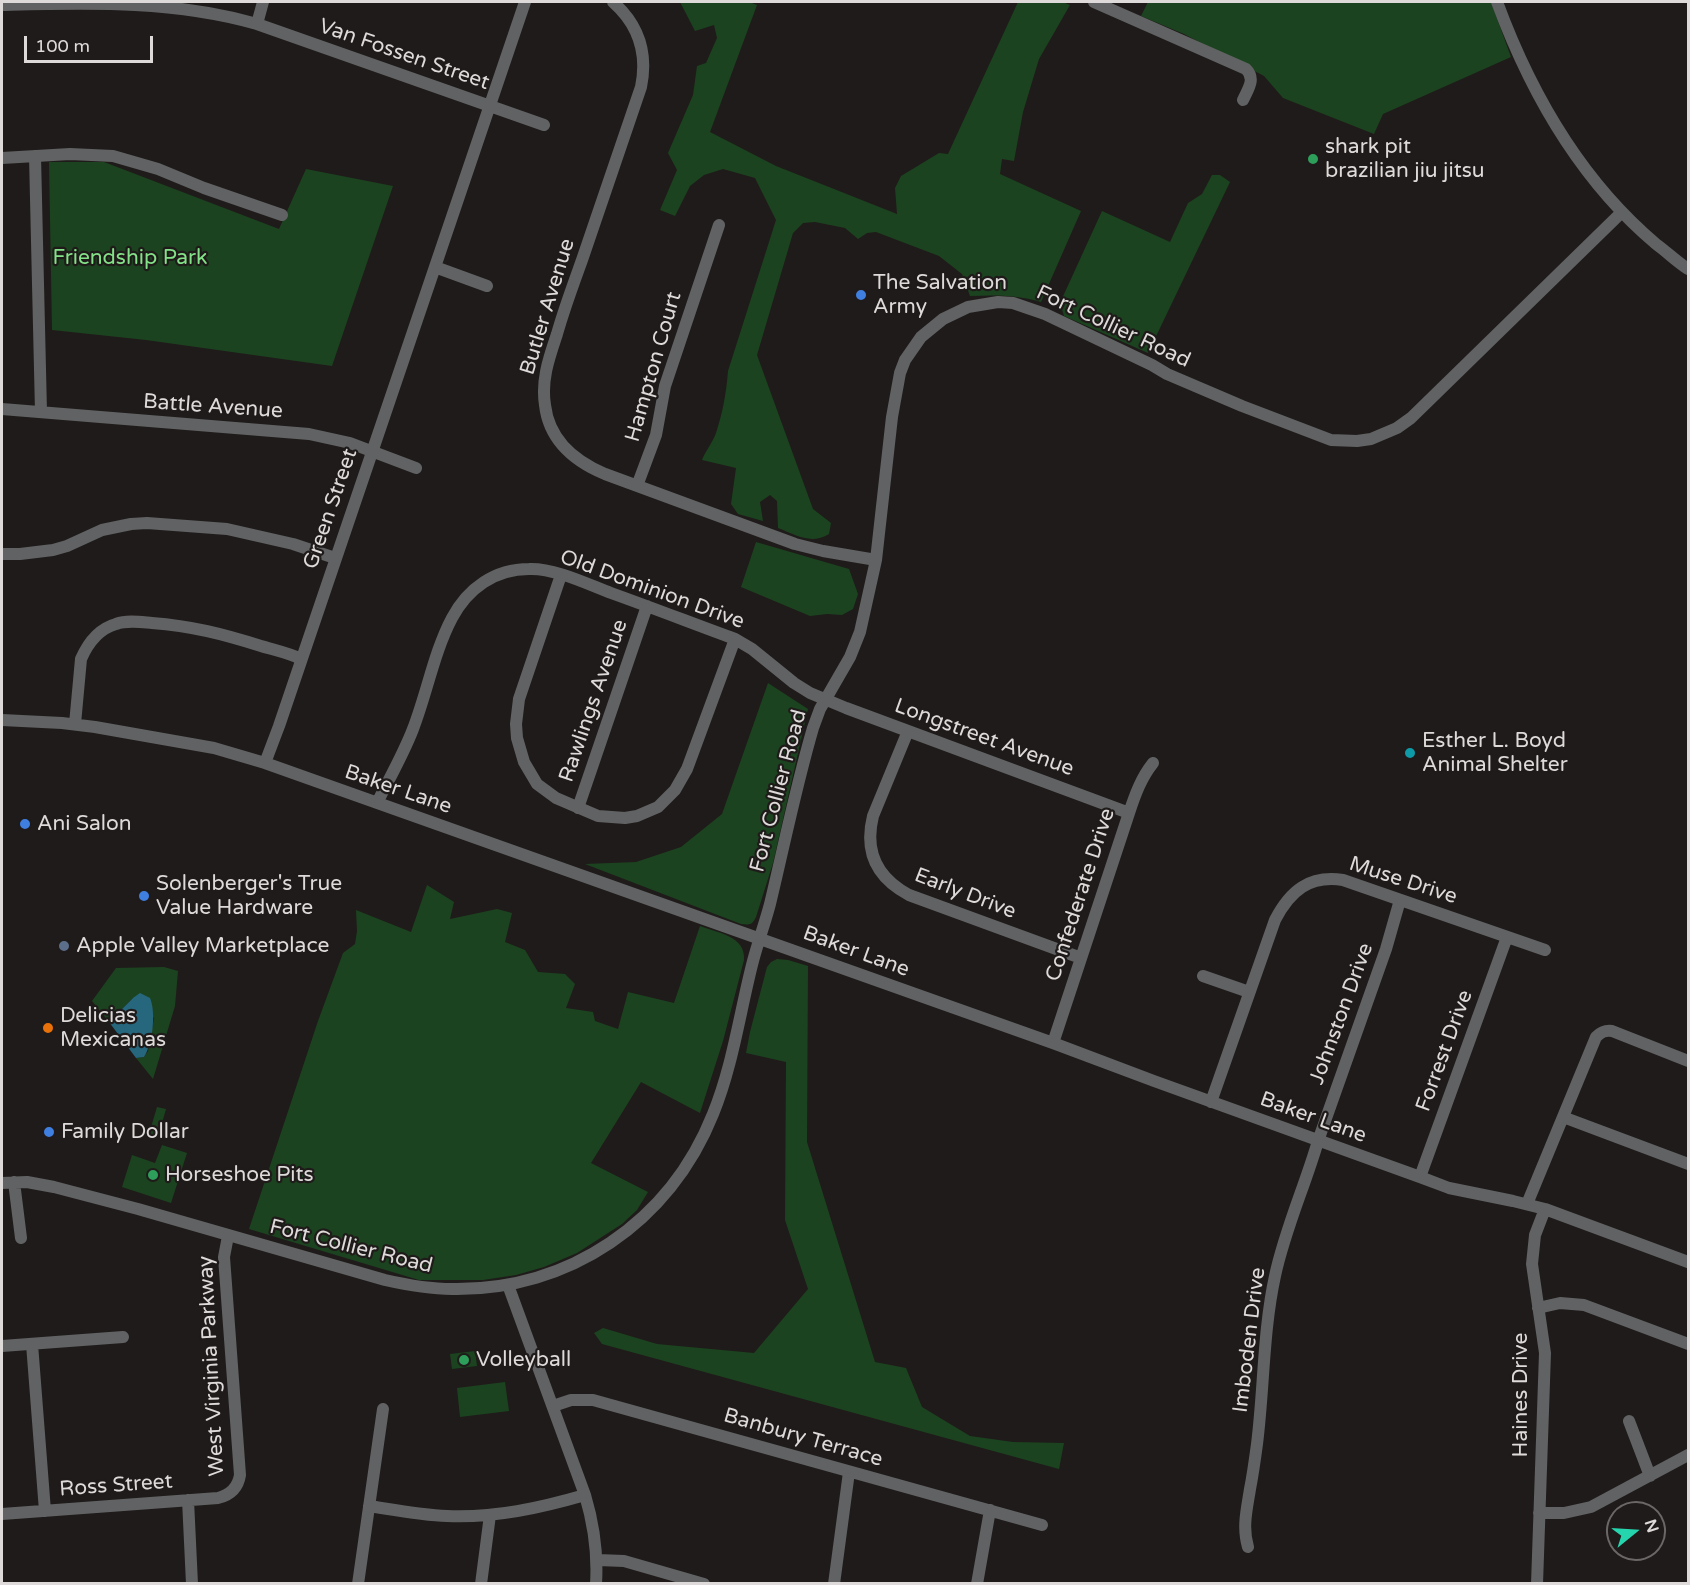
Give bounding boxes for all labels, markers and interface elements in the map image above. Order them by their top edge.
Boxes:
street label: Van Fossen Street [316,14,492,96]
scale bar [27,24,156,62]
text: 100 m [35,35,90,57]
place label: shark pit brazilian jiu jitsu [1325,134,1485,184]
marker: shark pit brazilian jiu jitsu [1306,152,1320,166]
street label: Butler Avenue [515,236,581,378]
park label: Friendship Park [52,245,208,271]
place label: The Salvation Army [873,270,1007,320]
street label: Fort Collier Road [1032,280,1194,374]
marker: The Salvation Army [854,288,868,302]
street label: Hampton Court [621,289,687,445]
street label: Battle Avenue [142,390,284,424]
street label: Green Street [299,445,363,573]
street label: Old Dominion Drive [556,545,748,635]
street label: Rawlings Avenue [554,616,634,786]
street label: Longstreet Avenue [891,694,1077,782]
street label: Fort Collier Road [745,707,813,875]
place label: Esther L. Boyd Animal Shelter [1422,728,1568,778]
marker: Esther L. Boyd Animal Shelter [1403,746,1417,760]
street label: Baker Lane [341,760,455,820]
street label: Confederate Drive [1041,805,1121,985]
place label: Ani Salon [37,811,132,837]
marker: Ani Salon [18,817,32,831]
street label: Muse Drive [1346,852,1460,910]
street label: Early Drive [911,863,1019,925]
place label: Solenberger's True Value Hardware [156,871,342,921]
marker: Solenberger's True Value Hardware [137,889,151,903]
street label: Baker Lane [799,921,913,983]
place label: Apple Valley Marketplace [76,933,329,959]
marker: Apple Valley Marketplace [57,939,71,953]
street label: Johnston Drive [1305,940,1379,1088]
street label: Forrest Drive [1411,987,1479,1115]
place label: Delicias Mexicanas [60,1003,166,1053]
marker: Delicias Mexicanas [41,1021,55,1035]
street label: Baker Lane [1256,1087,1370,1149]
place label: Family Dollar [61,1119,189,1145]
marker: Family Dollar [42,1125,56,1139]
place label: Horseshoe Pits [165,1162,314,1188]
marker: Horseshoe Pits [146,1168,160,1182]
street label: Fort Collier Road [267,1215,435,1279]
street label: West Virginia Parkway [194,1255,230,1477]
street label: Imboden Drive [1229,1266,1271,1414]
street label: Haines Drive [1508,1333,1534,1457]
place label: Volleyball [476,1347,571,1373]
marker: Volleyball [457,1353,471,1367]
street label: Banbury Terrace [721,1403,885,1473]
street label: Ross Street [59,1469,173,1503]
north arrow [1606,1501,1666,1561]
text: N [1640,1517,1663,1535]

